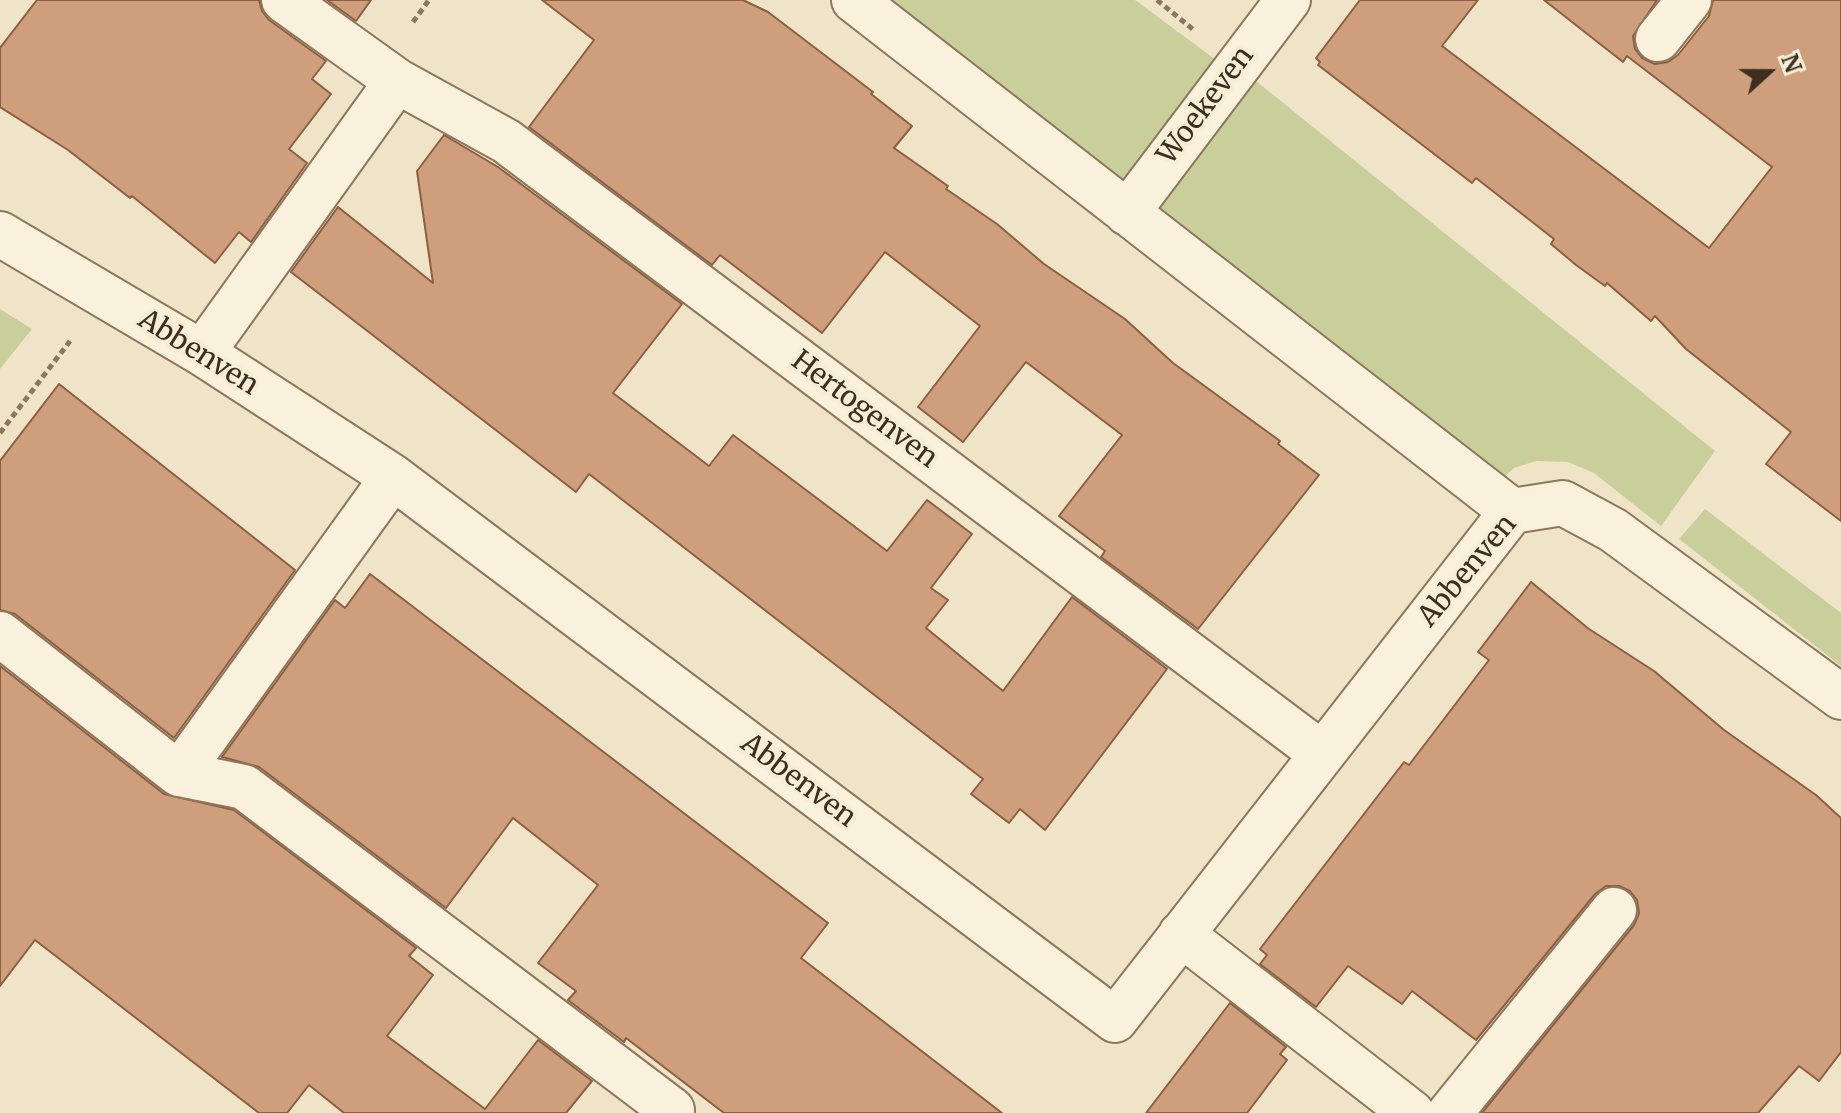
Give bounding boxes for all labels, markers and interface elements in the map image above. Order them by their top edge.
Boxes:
north arrow [1729,32,1809,112]
street label: Woekeven [1151,40,1261,172]
text: N [1775,50,1808,77]
street label: Abbenven [132,303,264,403]
street label: Hertogenven [784,344,944,476]
street label: Abbenven [1412,508,1524,634]
street label: Abbenven [734,727,862,835]

